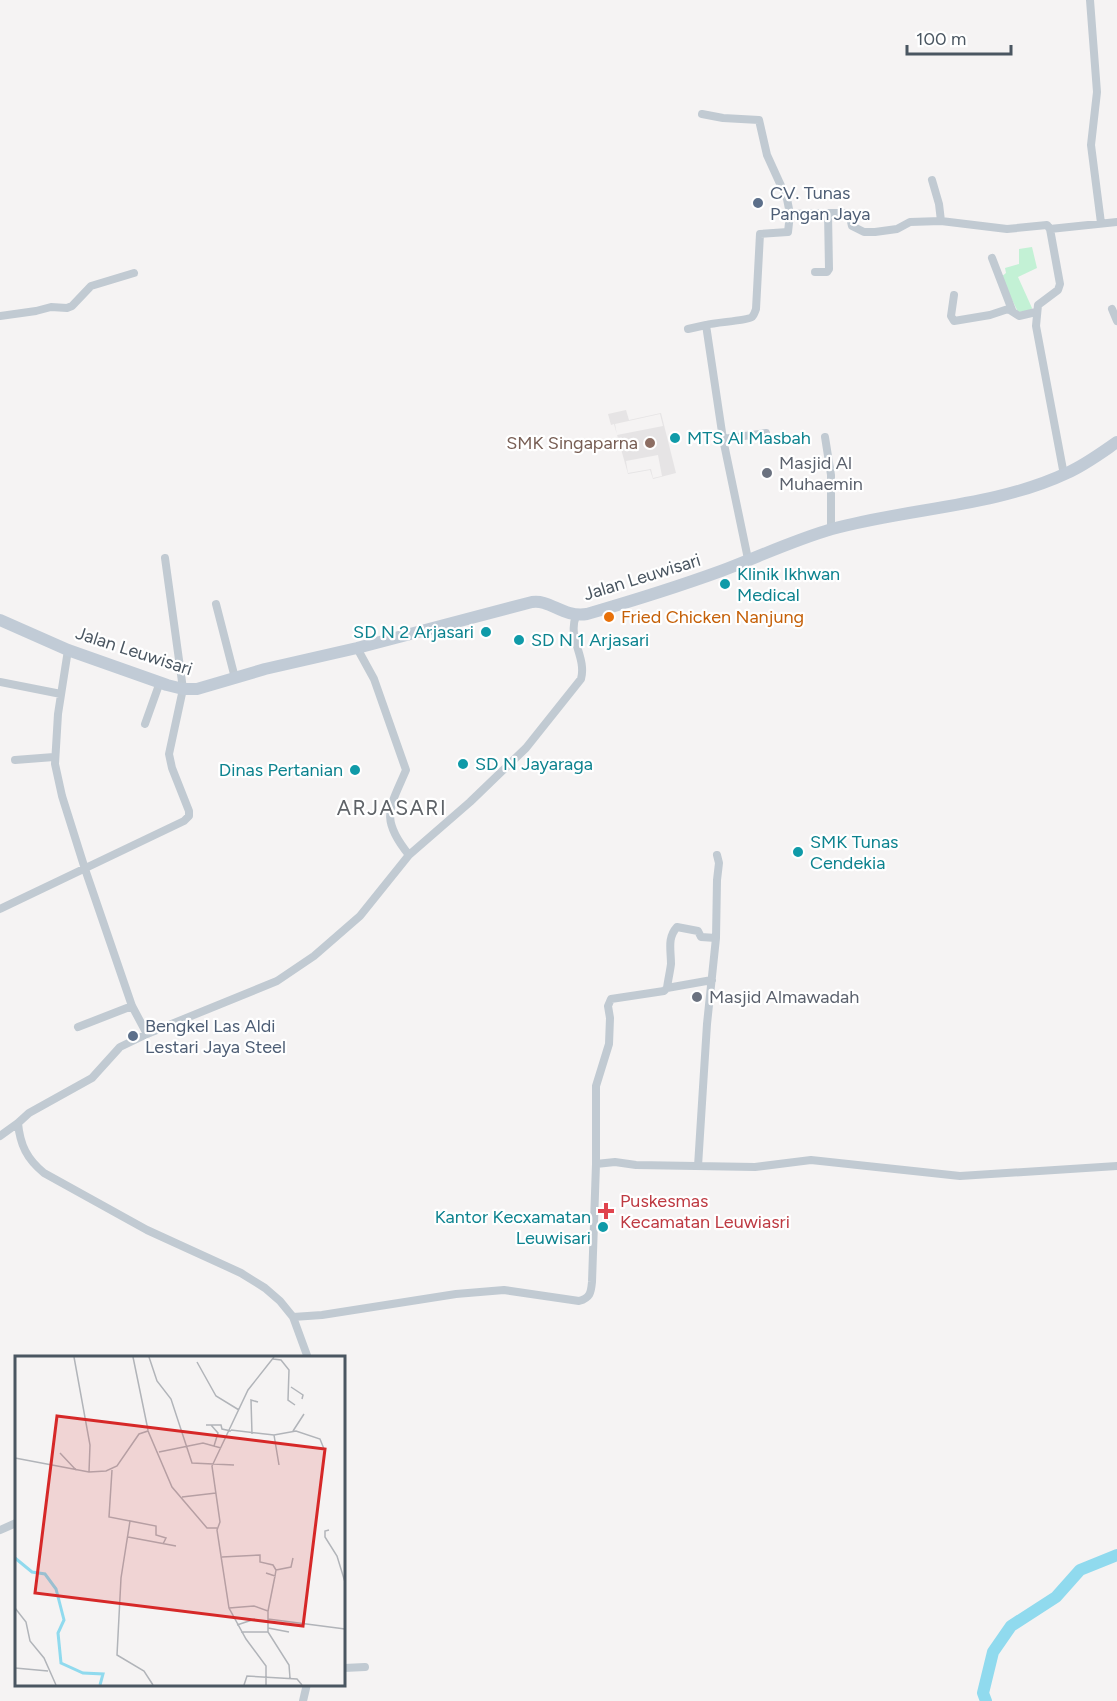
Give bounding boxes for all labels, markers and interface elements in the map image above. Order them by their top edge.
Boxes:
scale bar [907,18,1010,56]
text: 100 m [916,28,966,50]
place label: CV. Tunas Pangan Jaya [770,182,870,225]
marker: CV. Tunas Pangan Jaya [751,196,765,210]
place label: MTS Al Masbah [687,427,811,449]
marker: MTS Al Masbah [668,431,682,445]
place label: SMK Singaparna [506,432,638,454]
marker: SMK Singaparna [643,436,657,450]
place label: Masjid Al Muhaemin [779,452,863,495]
marker: Masjid Al Muhaemin [760,466,774,480]
street label: Jalan Leuwisari [581,549,703,605]
place label: Klinik Ikhwan Medical [737,563,840,606]
marker: Klinik Ikhwan Medical [718,577,732,591]
place label: Fried Chicken Nanjung [621,606,804,628]
marker: Fried Chicken Nanjung [602,610,616,624]
place label: SD N 2 Arjasari [353,621,474,643]
street label: Jalan Leuwisari [73,622,195,680]
marker: SD N 2 Arjasari [479,625,493,639]
place label: SD N 1 Arjasari [531,629,649,651]
marker: SD N 1 Arjasari [512,633,526,647]
place label: SD N Jayaraga [475,753,593,775]
marker: SD N Jayaraga [456,757,470,771]
place label: Dinas Pertanian [219,759,343,781]
marker: Dinas Pertanian [348,763,362,777]
district label: ARJASARI [337,795,447,820]
place label: SMK Tunas Cendekia [810,831,898,874]
marker: SMK Tunas Cendekia [791,845,805,859]
place label: Masjid Almawadah [709,986,859,1008]
marker: Masjid Almawadah [690,990,704,1004]
place label: Bengkel Las Aldi Lestari Jaya Steel [145,1015,286,1058]
marker: Bengkel Las Aldi Lestari Jaya Steel [126,1029,140,1043]
place label: Puskesmas Kecamatan Leuwiasri [620,1190,790,1233]
marker: Puskesmas Kecamatan Leuwiasri [597,1202,615,1220]
place label: Kantor Kecxamatan Leuwisari [435,1206,591,1249]
marker: Kantor Kecxamatan Leuwisari [596,1220,610,1234]
inset map [15,1356,345,1686]

